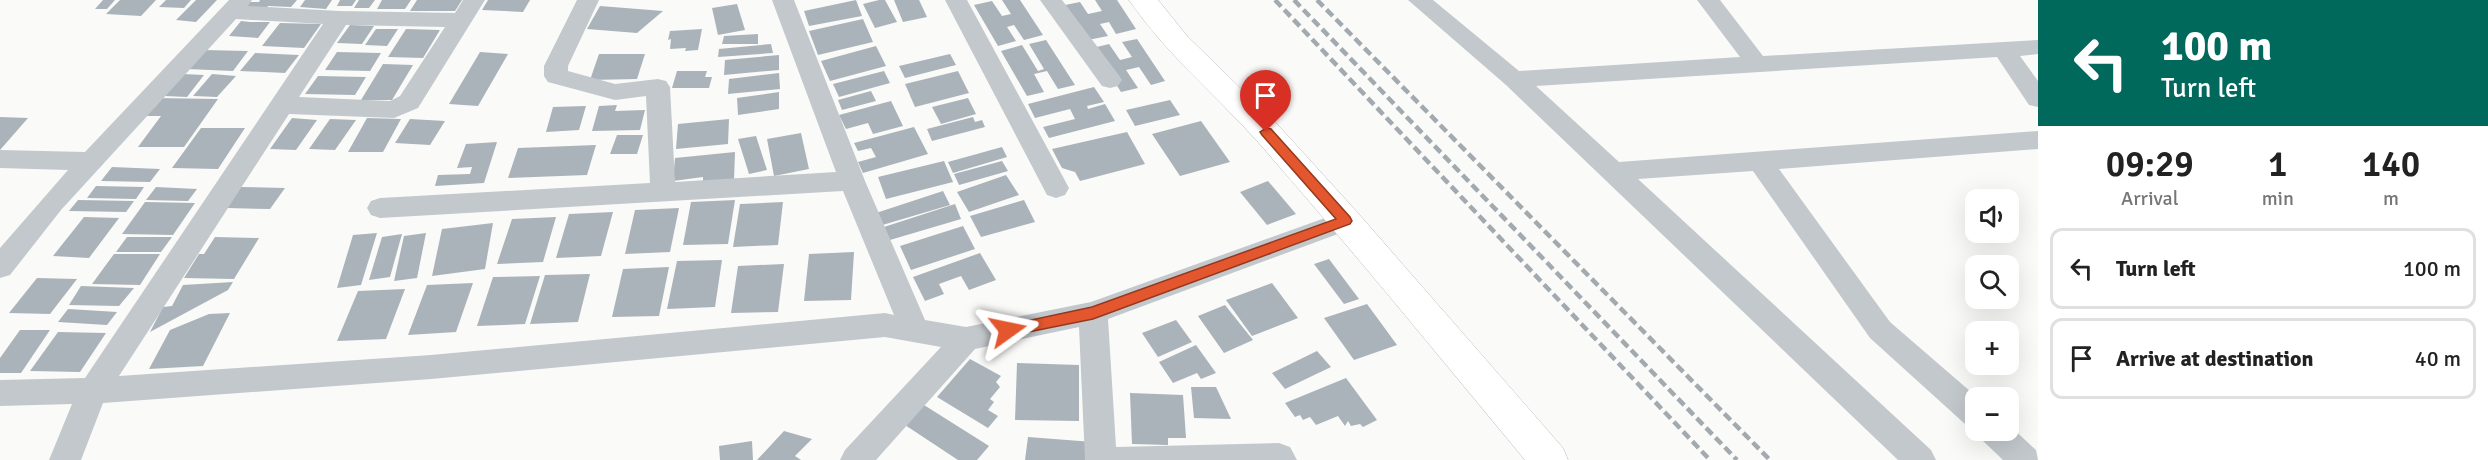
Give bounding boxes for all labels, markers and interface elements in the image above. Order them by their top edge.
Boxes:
text: 100 m [2161,21,2272,72]
icon: left [2062,24,2140,102]
pin [1240,70,1291,132]
text: Turn left [2161,72,2256,105]
icon: arrive [1249,79,1282,112]
text: 09:29 [2106,142,2194,187]
text: 1 [2268,142,2288,187]
text: 140 [2362,142,2420,187]
text: Arrival [2121,186,2179,211]
text: min [2262,186,2294,211]
text: m [2383,186,2399,211]
map controls [1965,189,2019,441]
button: sound [1965,189,2019,243]
icon: left [2065,252,2098,285]
button: search [1965,255,2019,309]
text: Turn left [2116,255,2196,282]
text: 100 m [2403,255,2461,282]
position arrow [976,298,1040,362]
button: + [1965,321,2019,375]
icon: arrive [2065,342,2098,375]
text: Arrive at destination [2116,345,2313,372]
text: 40 m [2415,345,2461,372]
button: − [1965,387,2019,441]

